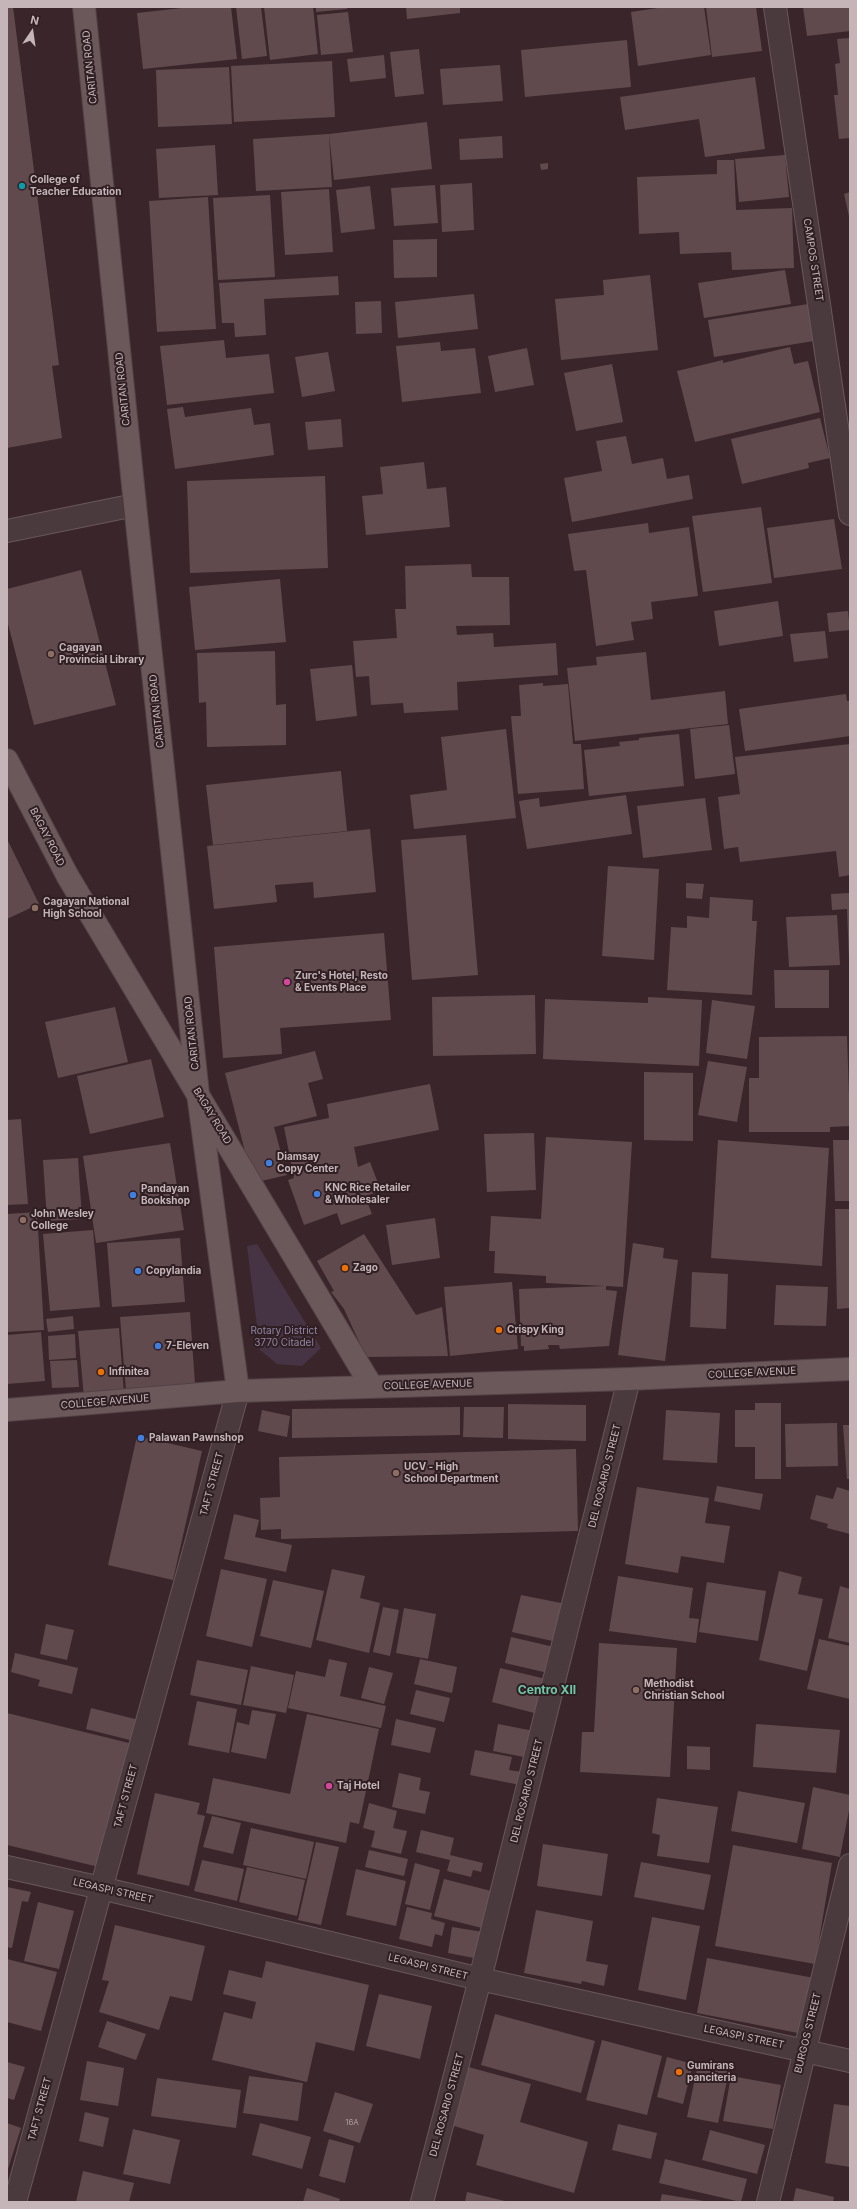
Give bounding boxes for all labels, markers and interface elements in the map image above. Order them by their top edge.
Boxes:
north arrow [12,12,52,52]
text: N [29,13,40,28]
street label: CARITAN ROAD [80,30,100,104]
place label: College of Teacher Education [30,174,121,198]
marker: College of Teacher Education [17,181,27,191]
street label: CAMPOS STREET [800,218,826,302]
street label: CARITAN ROAD [113,352,133,426]
place label: Cagayan Provincial Library [59,642,144,666]
marker: Cagayan Provincial Library [46,649,56,659]
street label: CARITAN ROAD [147,674,167,748]
street label: BAGAY ROAD [27,806,67,868]
place label: Cagayan National High School [43,896,129,920]
marker: Cagayan National High School [30,903,40,913]
place label: Zurc's Hotel, Resto & Events Place [295,970,388,994]
marker: Zurc's Hotel, Resto & Events Place [282,977,292,987]
street label: CARITAN ROAD [182,996,202,1070]
street label: BAGAY ROAD [190,1085,234,1147]
place label: Diamsay Copy Center [277,1151,338,1174]
marker: Diamsay Copy Center [264,1158,274,1168]
place label: KNC Rice Retailer & Wholesaler [325,1182,410,1206]
place label: Pandayan Bookshop [141,1183,190,1206]
marker: KNC Rice Retailer & Wholesaler [312,1189,322,1199]
marker: Pandayan Bookshop [128,1190,138,1200]
place label: John Wesley College [31,1208,94,1232]
marker: John Wesley College [18,1215,28,1225]
place label: Zago [353,1262,378,1274]
marker: Zago [340,1263,350,1273]
place label: Copylandia [146,1265,201,1277]
marker: Copylandia [133,1266,143,1276]
place label: Crispy King [507,1324,564,1336]
park label: Rotary District 3770 Citadel [250,1325,318,1348]
marker: Crispy King [494,1325,504,1335]
place label: 7-Eleven [166,1340,209,1352]
marker: 7-Eleven [153,1341,163,1351]
street label: COLLEGE AVENUE [707,1365,797,1381]
place label: Infinitea [109,1366,149,1378]
marker: Infinitea [96,1367,106,1377]
street label: COLLEGE AVENUE [383,1377,473,1393]
street label: COLLEGE AVENUE [60,1392,150,1412]
street label: DEL ROSARIO STREET [586,1423,624,1529]
place label: Palawan Pawnshop [149,1432,244,1444]
marker: Palawan Pawnshop [136,1433,146,1443]
street label: TAFT STREET [198,1451,226,1517]
place label: UCV - High School Department [404,1461,498,1484]
marker: UCV - High School Department [391,1468,401,1478]
place label: Methodist Christian School [644,1678,724,1702]
district label: Centro XII [518,1683,576,1697]
marker: Methodist Christian School [631,1685,641,1695]
street label: DEL ROSARIO STREET [508,1738,546,1844]
street label: TAFT STREET [112,1763,140,1829]
place label: Taj Hotel [337,1780,380,1792]
marker: Taj Hotel [324,1781,334,1791]
street label: LEGASPI STREET [72,1876,154,1906]
street label: LEGASPI STREET [387,1951,469,1983]
street label: BURGOS STREET [792,1992,824,2074]
street label: LEGASPI STREET [703,2023,785,2051]
street label: DEL ROSARIO STREET [427,2052,467,2158]
place label: Gumirans panciteria [687,2060,736,2084]
marker: Gumirans panciteria [674,2067,684,2077]
street label: TAFT STREET [26,2076,54,2142]
house number: 16A [345,2118,359,2128]

